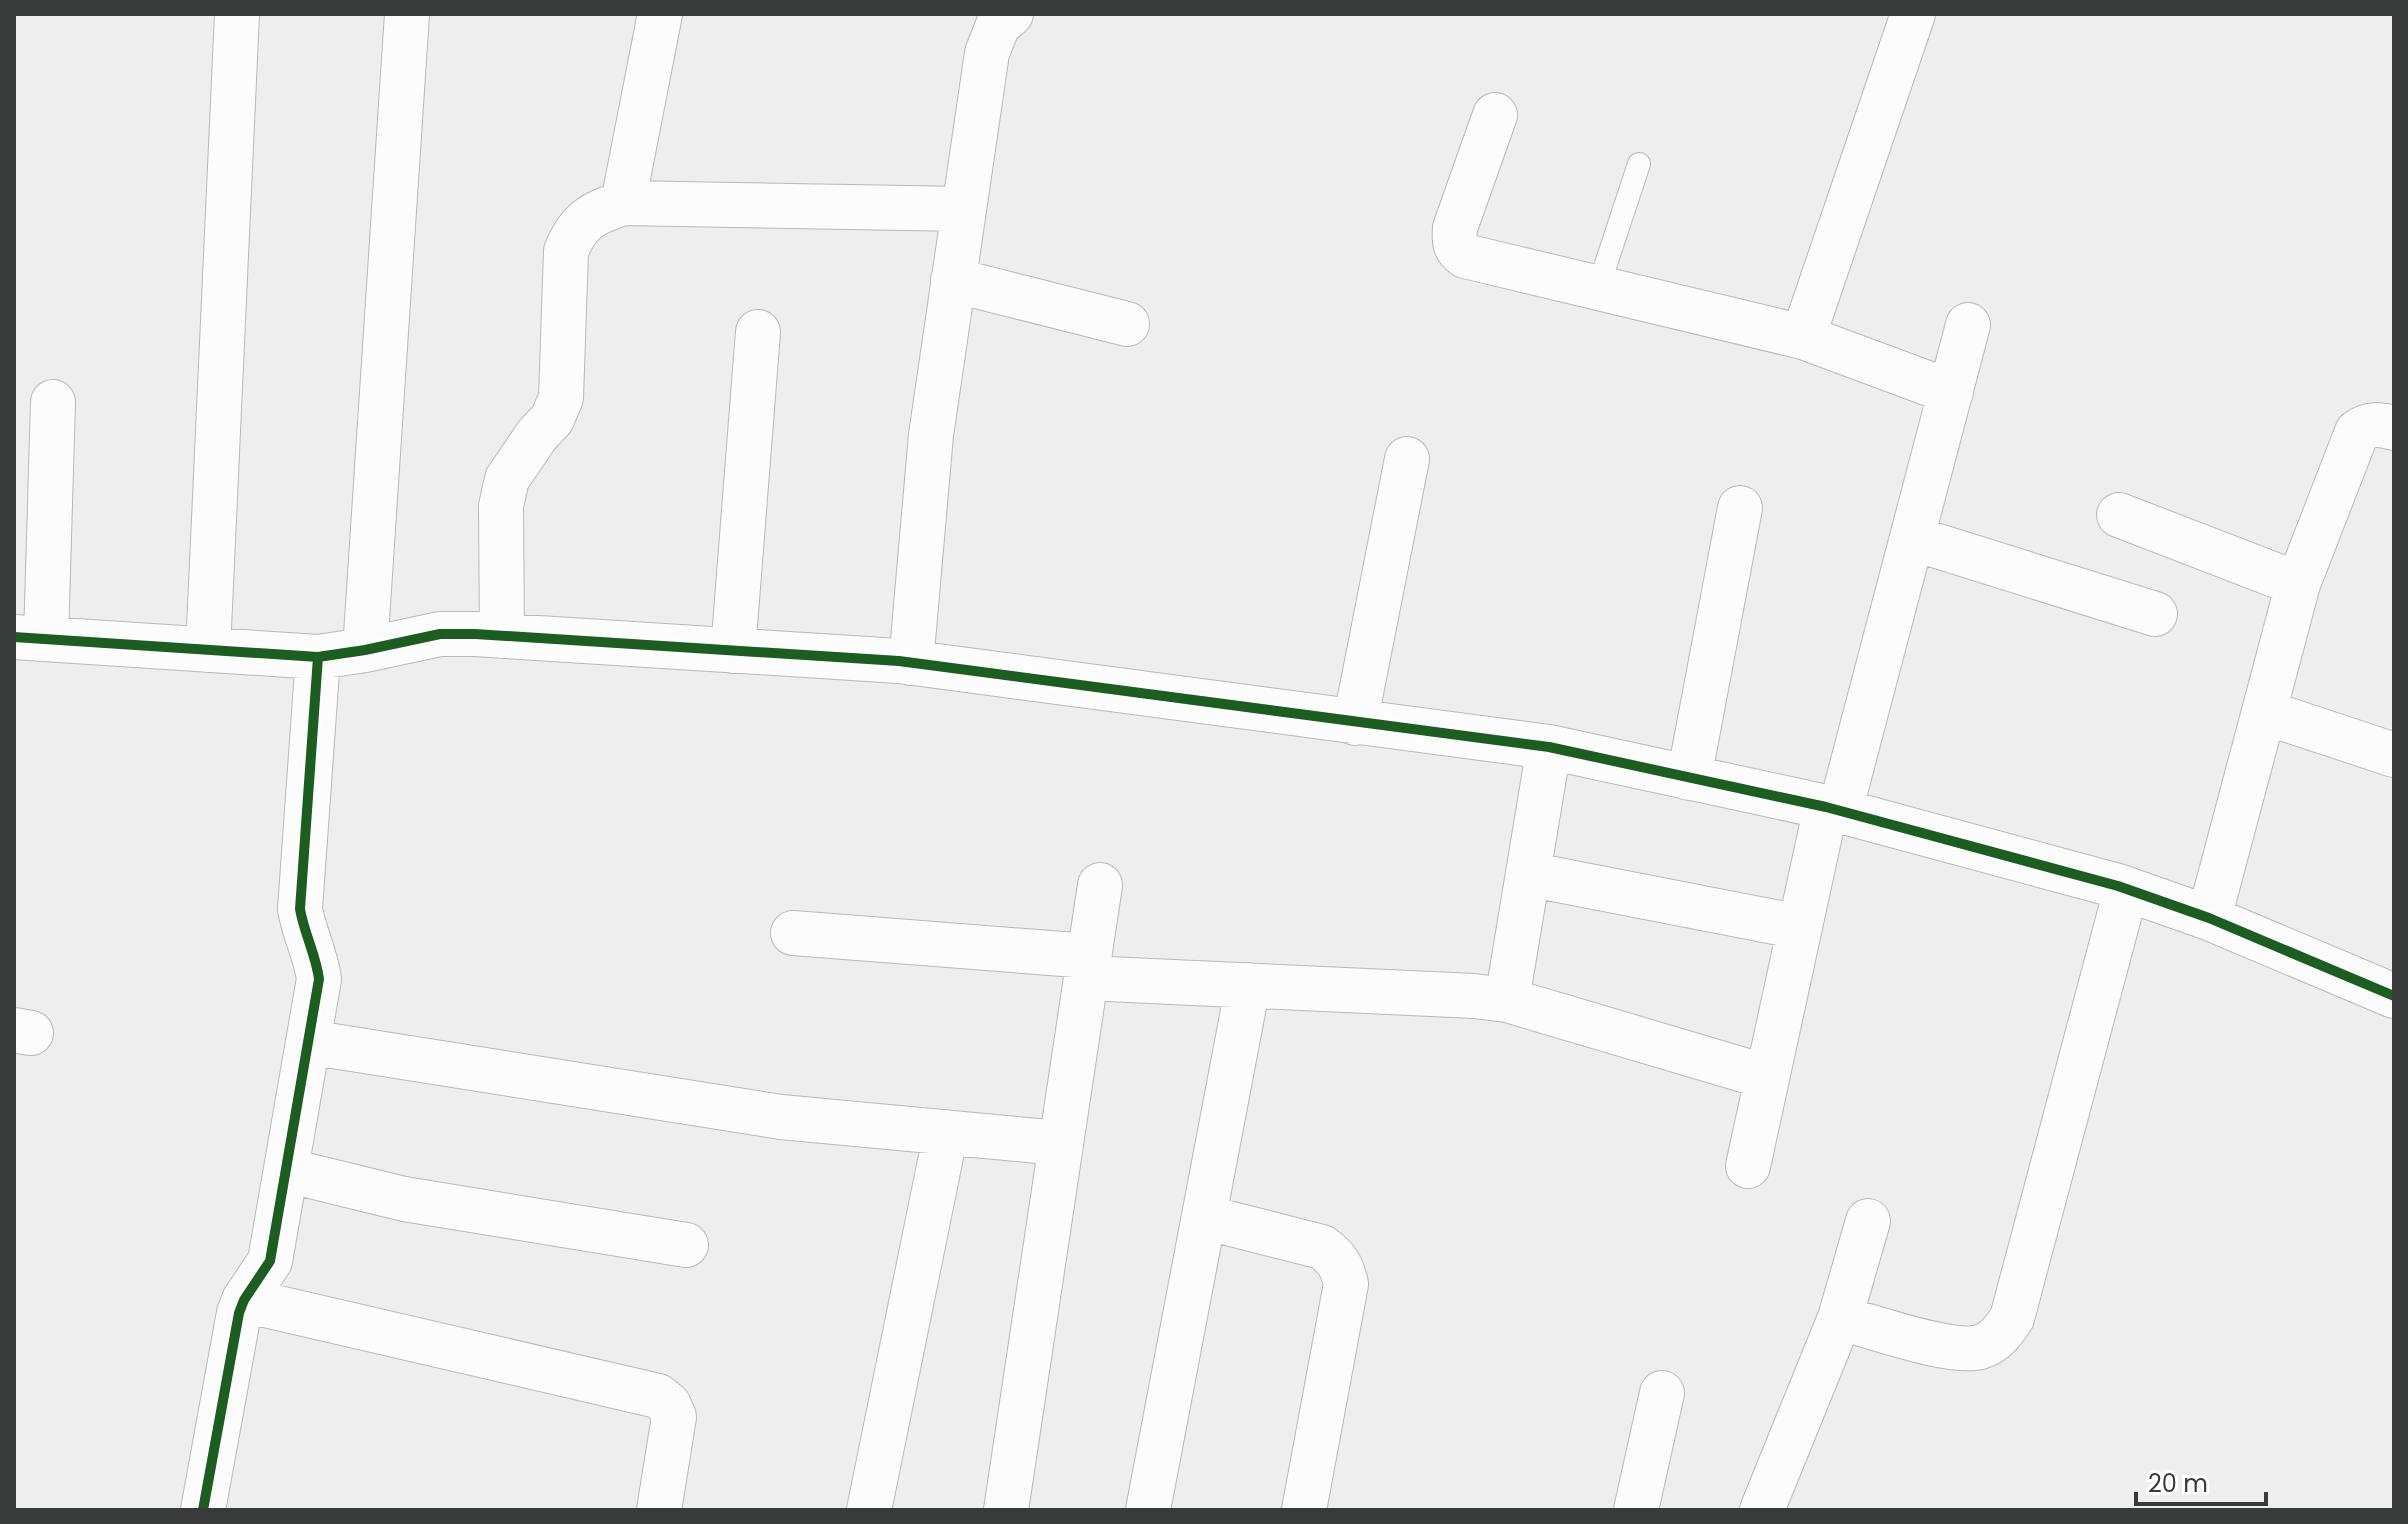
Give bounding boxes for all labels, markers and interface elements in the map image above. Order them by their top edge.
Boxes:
scale bar [2136,1456,2266,1506]
text: 20 m [2148,1467,2208,1500]

